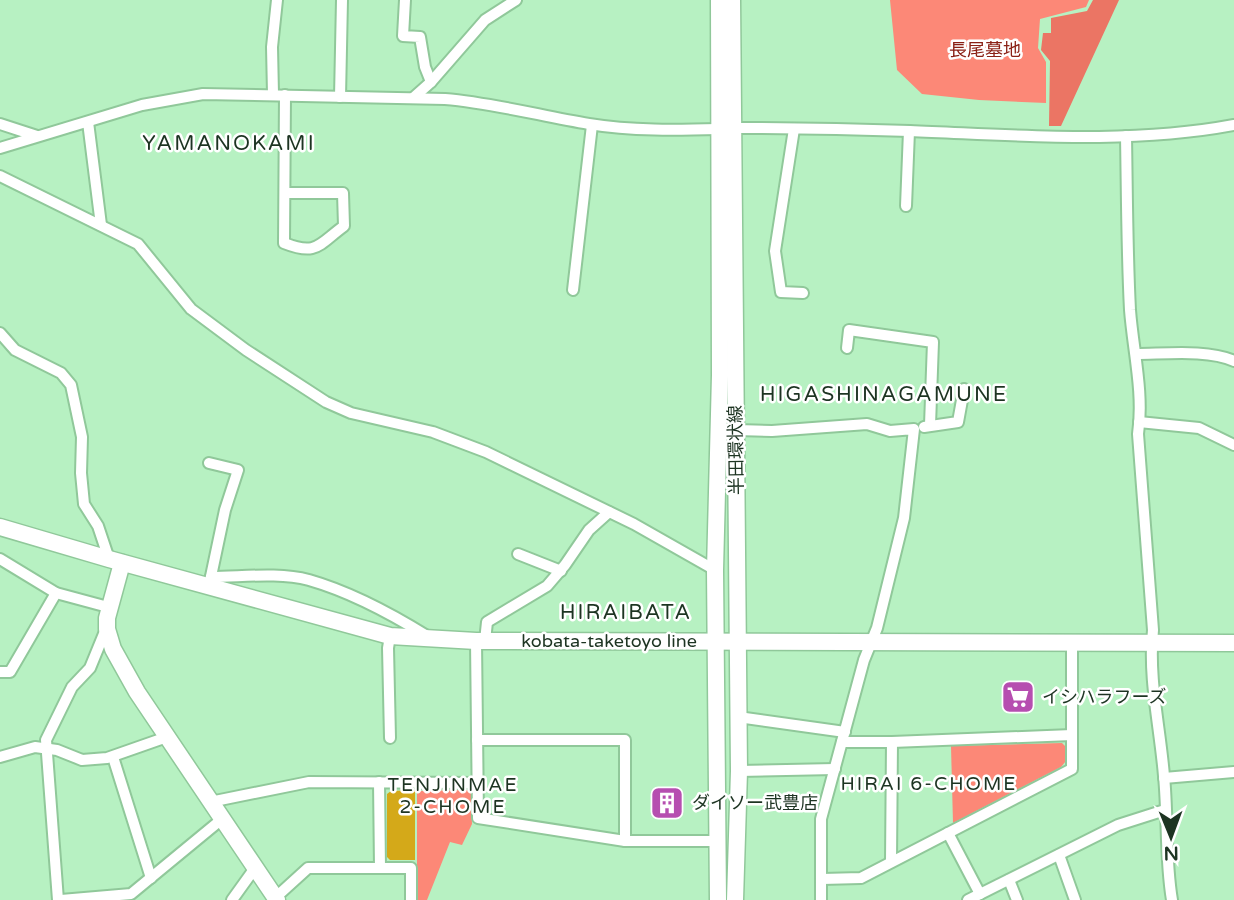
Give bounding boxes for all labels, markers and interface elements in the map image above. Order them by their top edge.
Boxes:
park label: 長尾墓地 [949,39,1021,61]
district label: YAMANOKAMI [142,131,316,156]
district label: HIGASHINAGAMUNE [760,382,1008,407]
street label: 半田環状線 [724,405,748,495]
district label: HIRAIBATA [560,600,692,625]
street label: kobata-taketoyo line [521,630,697,652]
supermarket icon: イシハラフーズ [999,678,1037,716]
place label: イシハラフーズ [1042,686,1167,708]
district label: HIRAI 6-CHOME [841,773,1017,795]
district label: TENJINMAE 2-CHOME [387,774,519,818]
building icon: ダイソー武豊店 [648,784,686,822]
place label: ダイソー武豊店 [692,792,818,814]
north arrow [1136,802,1206,872]
text: N [1163,842,1179,864]

